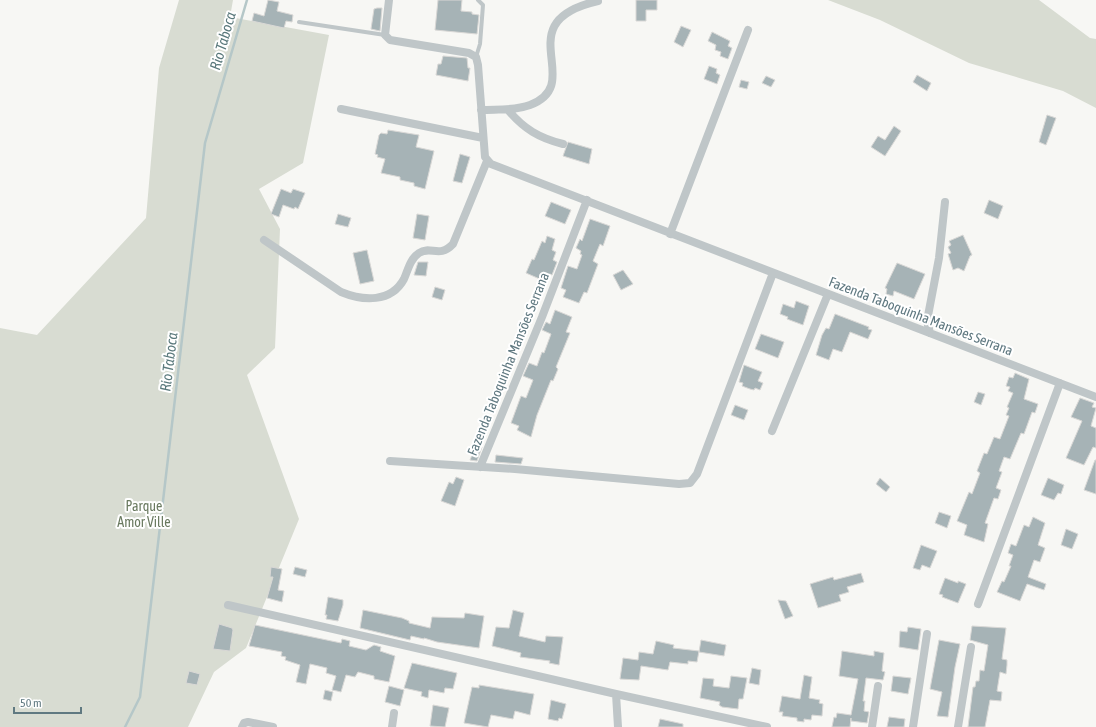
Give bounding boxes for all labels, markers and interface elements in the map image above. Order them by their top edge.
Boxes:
water label: Rio Taboca [206,10,239,72]
street label: Fazenda Taboquinha Mansões Serrana [464,270,552,458]
street label: Fazenda Taboquinha Mansões Serrana [827,273,1015,359]
water label: Rio Taboca [156,331,181,392]
park label: Parque Amor Ville [117,498,171,530]
scale bar [14,689,81,715]
text: 50 m [20,696,42,710]

